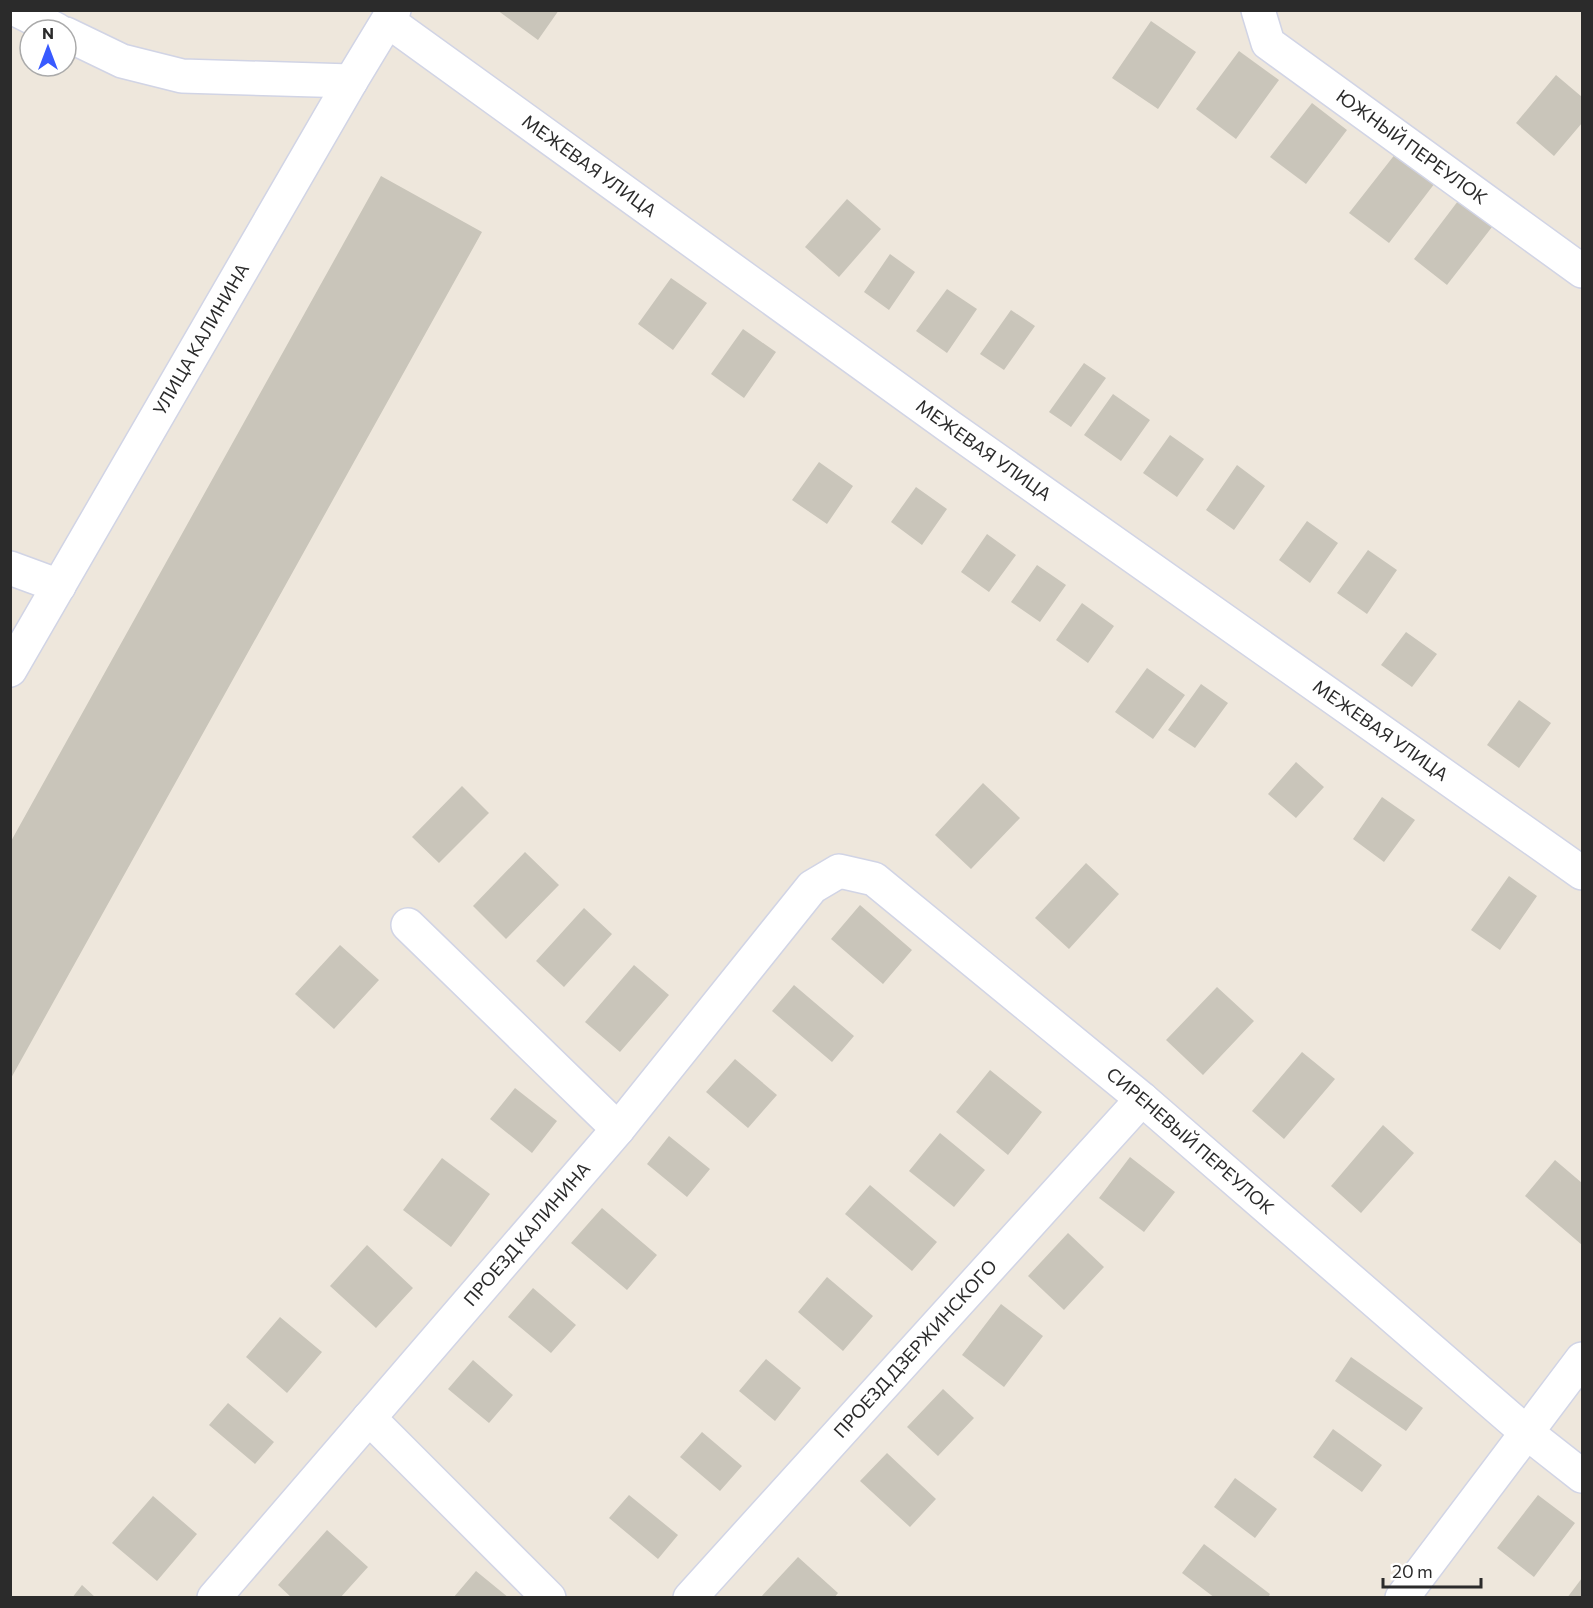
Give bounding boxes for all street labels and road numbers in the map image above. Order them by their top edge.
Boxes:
street label: ЮЖНЫЙ ПЕРЕУЛОК [1333,84,1492,209]
street label: МЕЖЕВАЯ УЛИЦА [518,109,661,221]
street label: УЛИЦА КАЛИНИНА [148,259,253,419]
street label: МЕЖЕВАЯ УЛИЦА [912,394,1056,505]
street label: МЕЖЕВАЯ УЛИЦА [1309,675,1453,785]
street label: СИРЕНЕВЫЙ ПЕРЕУЛОК [1102,1062,1279,1218]
street label: ПРОЕЗД КАЛИНИНА [459,1157,594,1310]
street label: ПРОЕЗД ДЗЕРЖИНСКОГО [829,1255,1001,1442]

